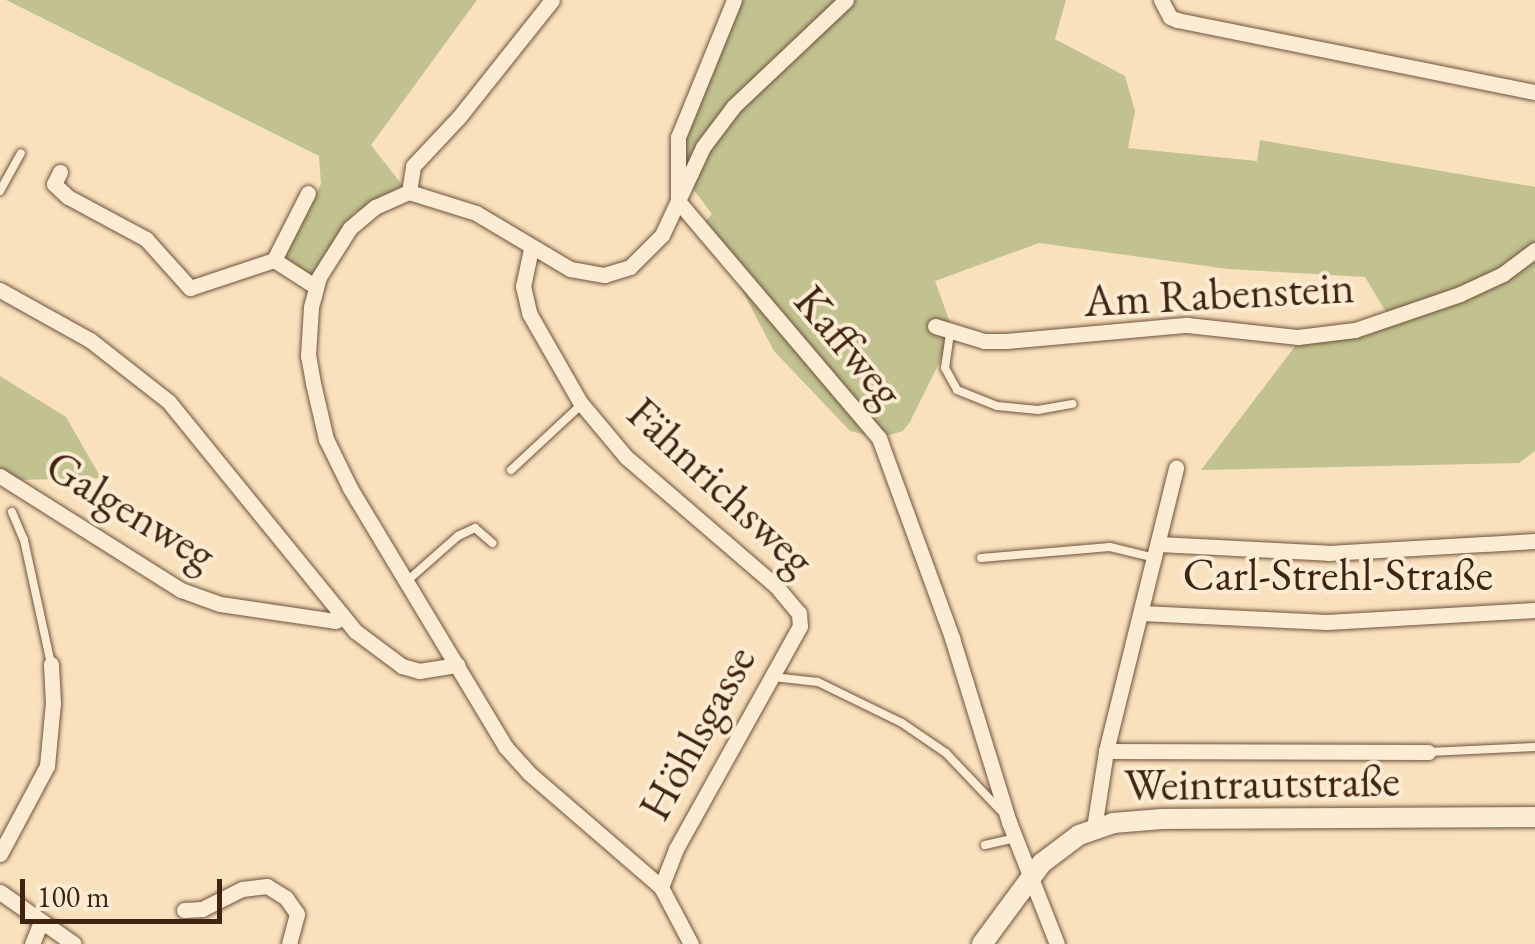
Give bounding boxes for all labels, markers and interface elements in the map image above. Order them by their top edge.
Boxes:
street label: Am Rabenstein [1082,260,1356,328]
street label: Kaffweg [783,275,915,417]
street label: Fähnrichsweg [616,386,826,586]
street label: Galgenweg [36,438,226,582]
street label: Carl-Strehl-Straße [1183,548,1493,602]
street label: Höhlsgasse [627,637,767,829]
street label: Weintrautstraße [1124,754,1400,812]
scale bar [25,859,228,921]
text: 100 m [37,877,110,916]

